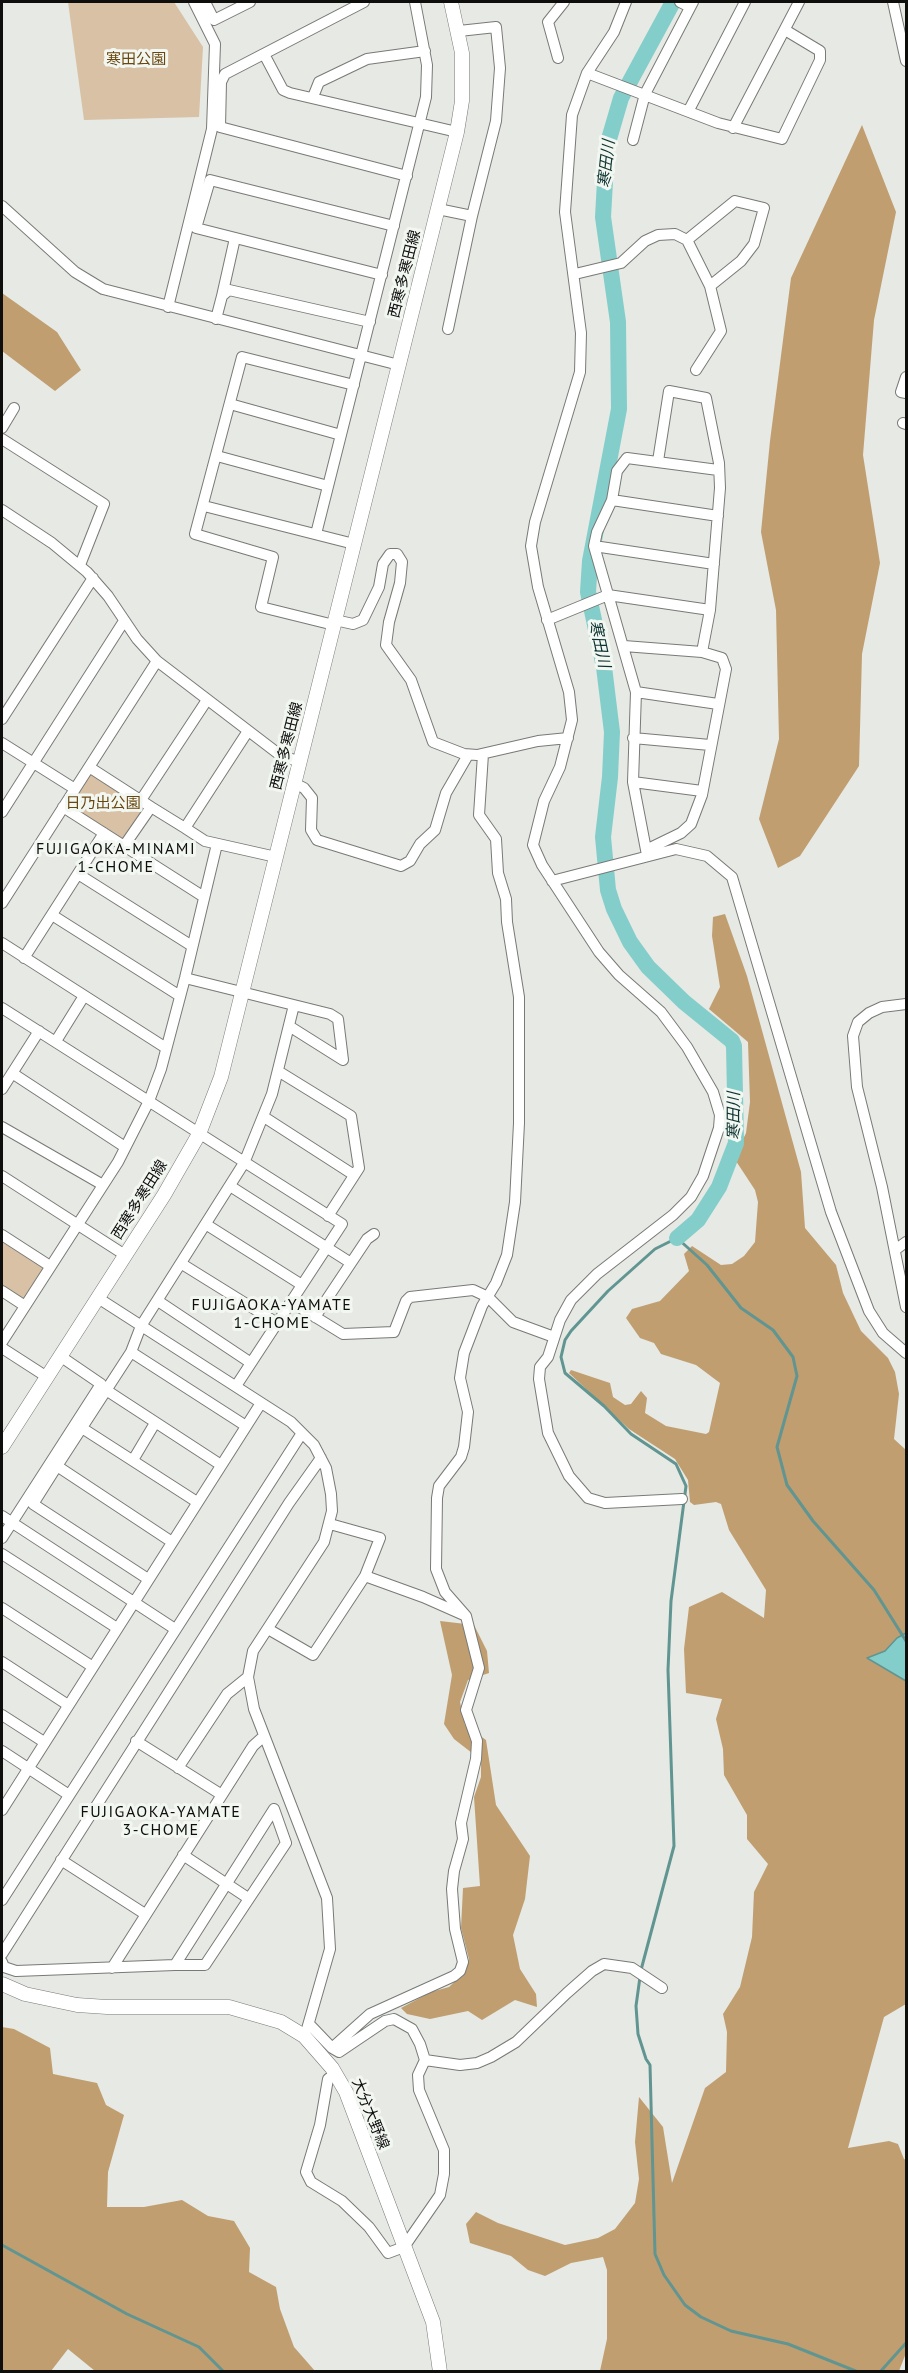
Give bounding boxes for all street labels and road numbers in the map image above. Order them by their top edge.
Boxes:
street label: 西寒多寒田線 [385,228,425,320]
street label: 西寒多寒田線 [267,700,307,792]
street label: 西寒多寒田線 [109,1157,171,1243]
street label: 大分大野線 [348,2076,392,2152]

